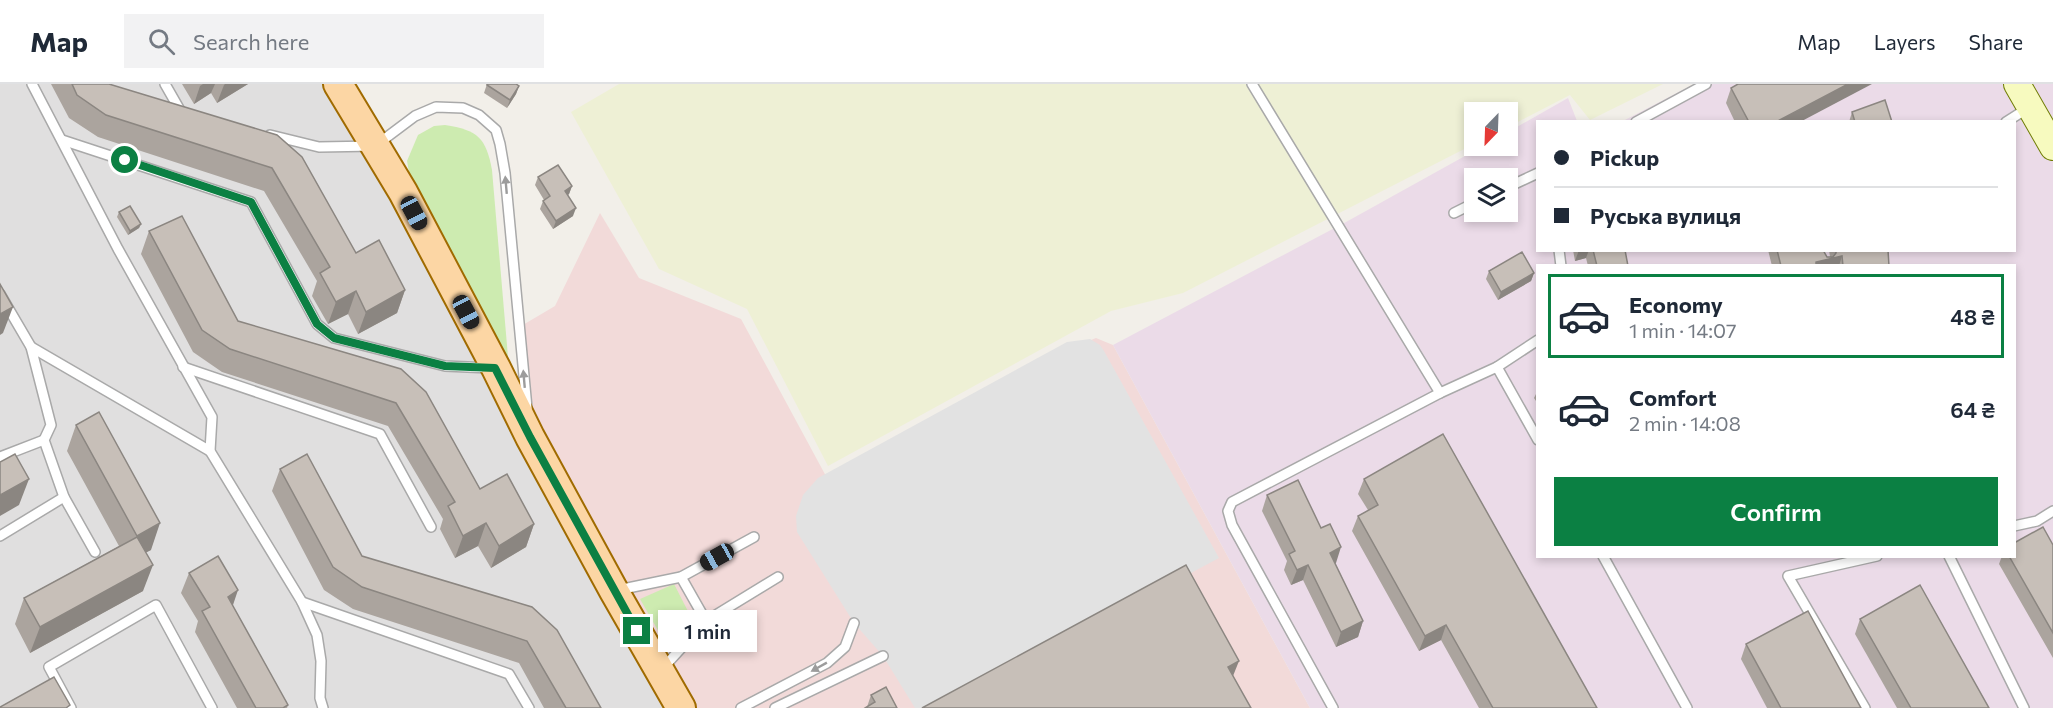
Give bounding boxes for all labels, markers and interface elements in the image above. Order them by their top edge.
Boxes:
search box [124,14,544,68]
text: Map [30,24,88,58]
icon: search [145,25,178,58]
text: Search here [193,28,309,55]
text: Map [1797,29,1841,54]
text: Layers [1874,29,1936,54]
text: Share [1969,29,2023,54]
north arrow [1464,102,1518,156]
map controls [1464,102,1518,222]
text: Pickup [1590,144,1659,171]
route start [111,146,138,173]
button: layers [1464,168,1518,222]
one-way arrow [501,175,511,194]
car [398,193,430,233]
text: Руська вулиця [1590,202,1741,229]
icon: car [1557,289,1611,343]
text: Economy [1629,291,1723,318]
car [450,292,482,332]
text: 48 ₴ [1950,303,1995,330]
text: 1 min · 14:07 [1629,318,1737,342]
one-way arrow [519,369,529,388]
icon: car [1557,382,1611,436]
text: Comfort [1629,384,1717,411]
text: 64 ₴ [1950,396,1995,423]
text: 2 min · 14:08 [1629,411,1741,435]
button: Confirm [1554,477,1998,546]
car [697,540,737,574]
callout: 1 min [658,610,757,652]
route end [623,617,650,644]
text: 1 min [684,619,731,643]
one-way arrow [810,662,827,672]

